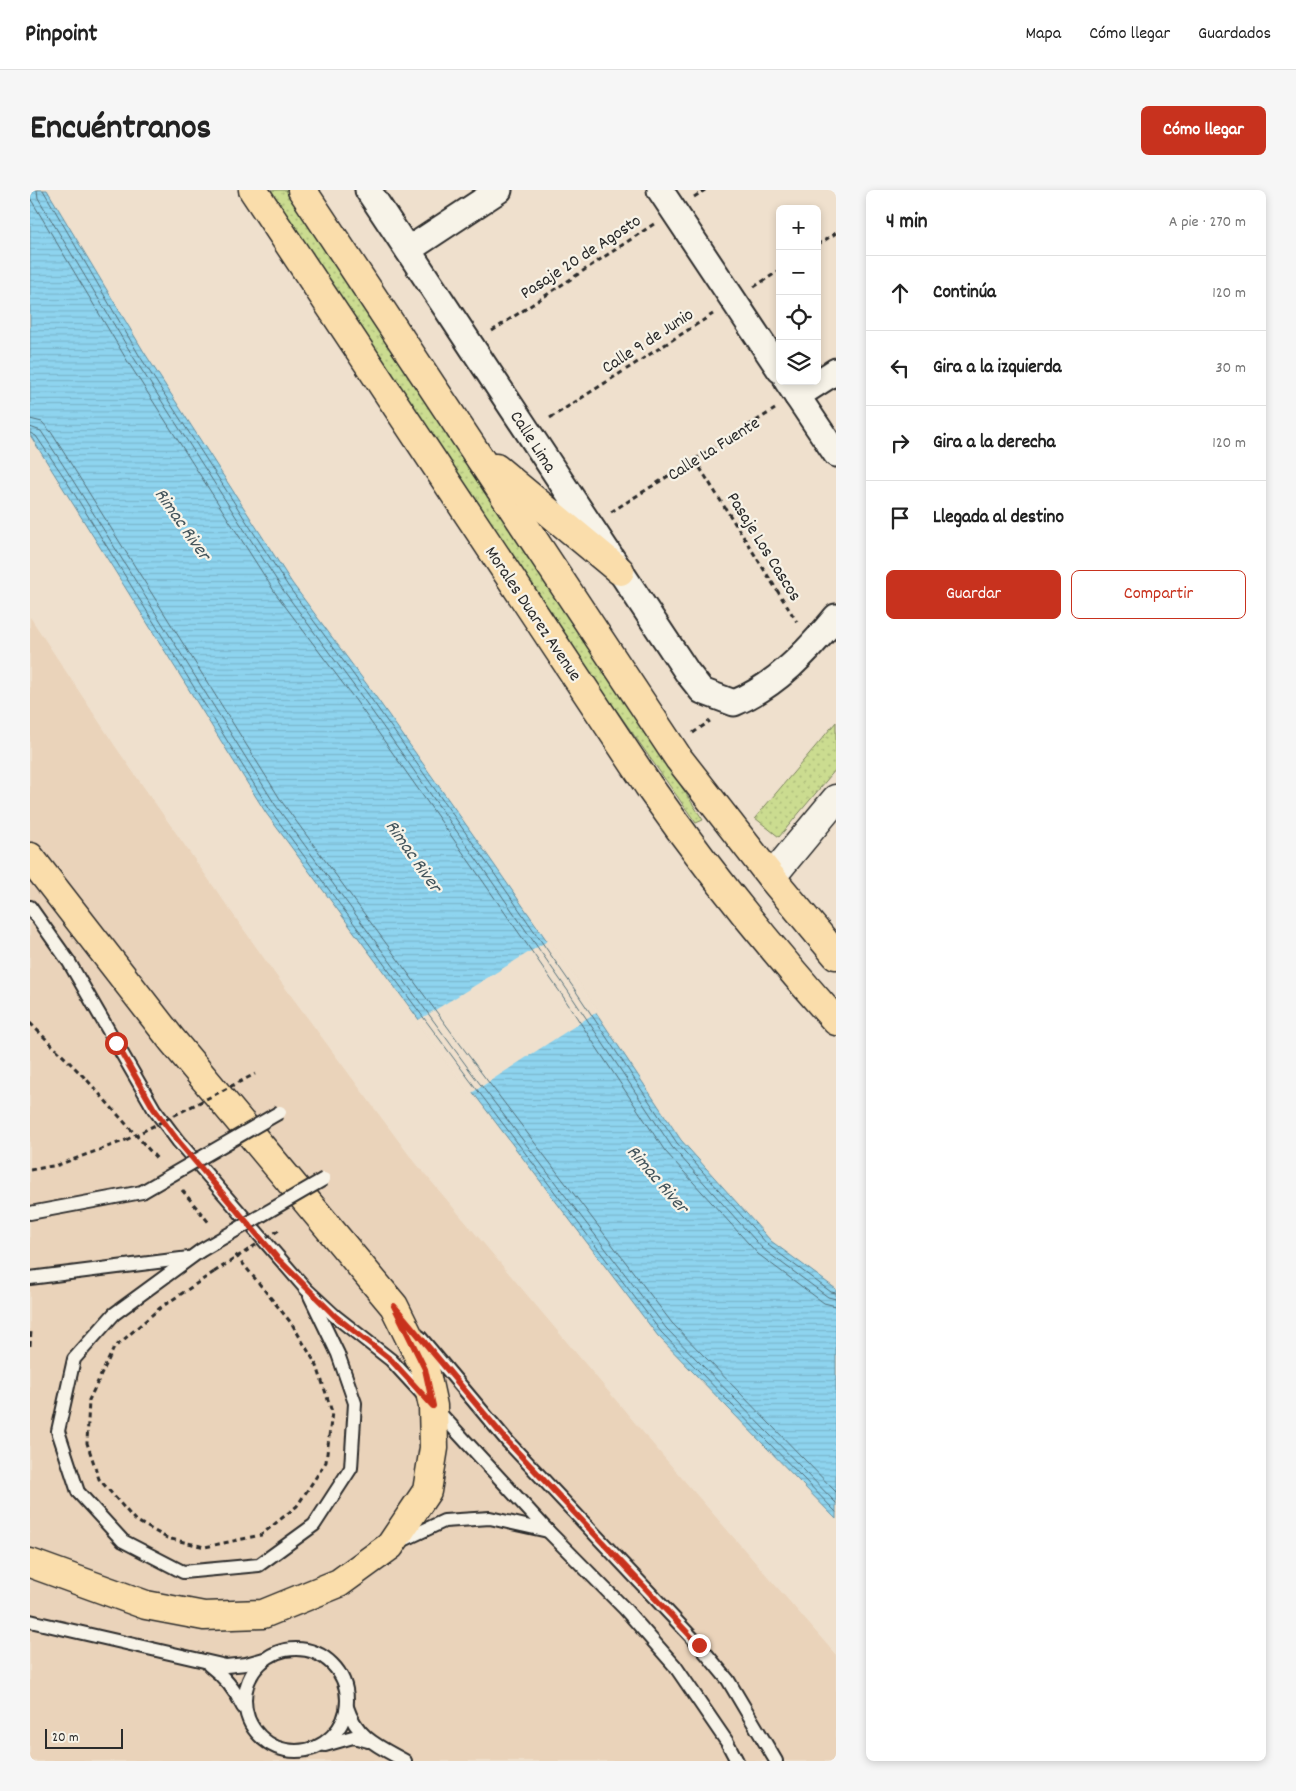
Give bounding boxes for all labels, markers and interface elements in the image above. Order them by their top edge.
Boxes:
text: Pinpoint [25,18,97,52]
text: Mapa [1025,22,1061,47]
text: Cómo llegar [1089,22,1170,47]
text: Guardados [1198,22,1271,47]
text: Encuéntranos [30,105,211,155]
button: Cómo llegar [1141,106,1266,155]
map controls [776,205,821,385]
button: + [776,205,821,250]
text: 4 min [886,208,928,238]
street label: Pasaje 20 de Agosto [516,210,647,307]
text: A pie · 270 m [1169,211,1246,234]
button: − [776,250,821,295]
icon: ahead [886,279,914,307]
text: Continúa [933,280,996,307]
text: 120 m [1212,282,1246,305]
button: locate [776,295,821,340]
street label: Calle 9 de Junio [598,303,699,381]
button: layers [776,340,821,385]
icon: left [886,354,914,382]
text: Gira a la izquierda [933,355,1061,382]
text: 30 m [1216,357,1246,380]
street label: Calle Lima [503,406,562,479]
street label: Calle La Fuente [663,412,765,488]
icon: right [886,429,914,457]
text: Gira a la derecha [933,430,1055,457]
text: 120 m [1212,432,1246,455]
water label: Rimac River [146,483,217,568]
street label: Pasaje Los Cascos [719,488,806,607]
icon: arrive [886,504,914,532]
text: Llegada al destino [933,505,1064,532]
street label: Morales Duarez Avenue [477,542,586,687]
button: Guardar [886,570,1061,619]
button: Compartir [1071,570,1246,619]
water label: Rimac River [377,815,448,900]
route start [105,1032,128,1055]
water label: Rimac River [619,1140,695,1222]
route end [688,1634,711,1657]
scale bar [45,1726,122,1749]
text: 20 m [52,1728,79,1748]

